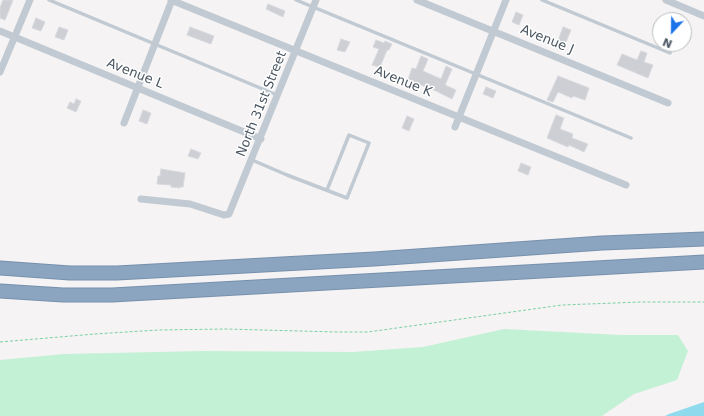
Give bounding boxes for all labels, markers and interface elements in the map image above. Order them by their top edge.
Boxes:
north arrow [652,12,692,52]
street label: Avenue J [518,22,576,58]
text: N [661,35,674,50]
street label: North 31st Street [234,49,290,159]
street label: Avenue L [104,56,166,92]
street label: Avenue K [372,63,434,101]

